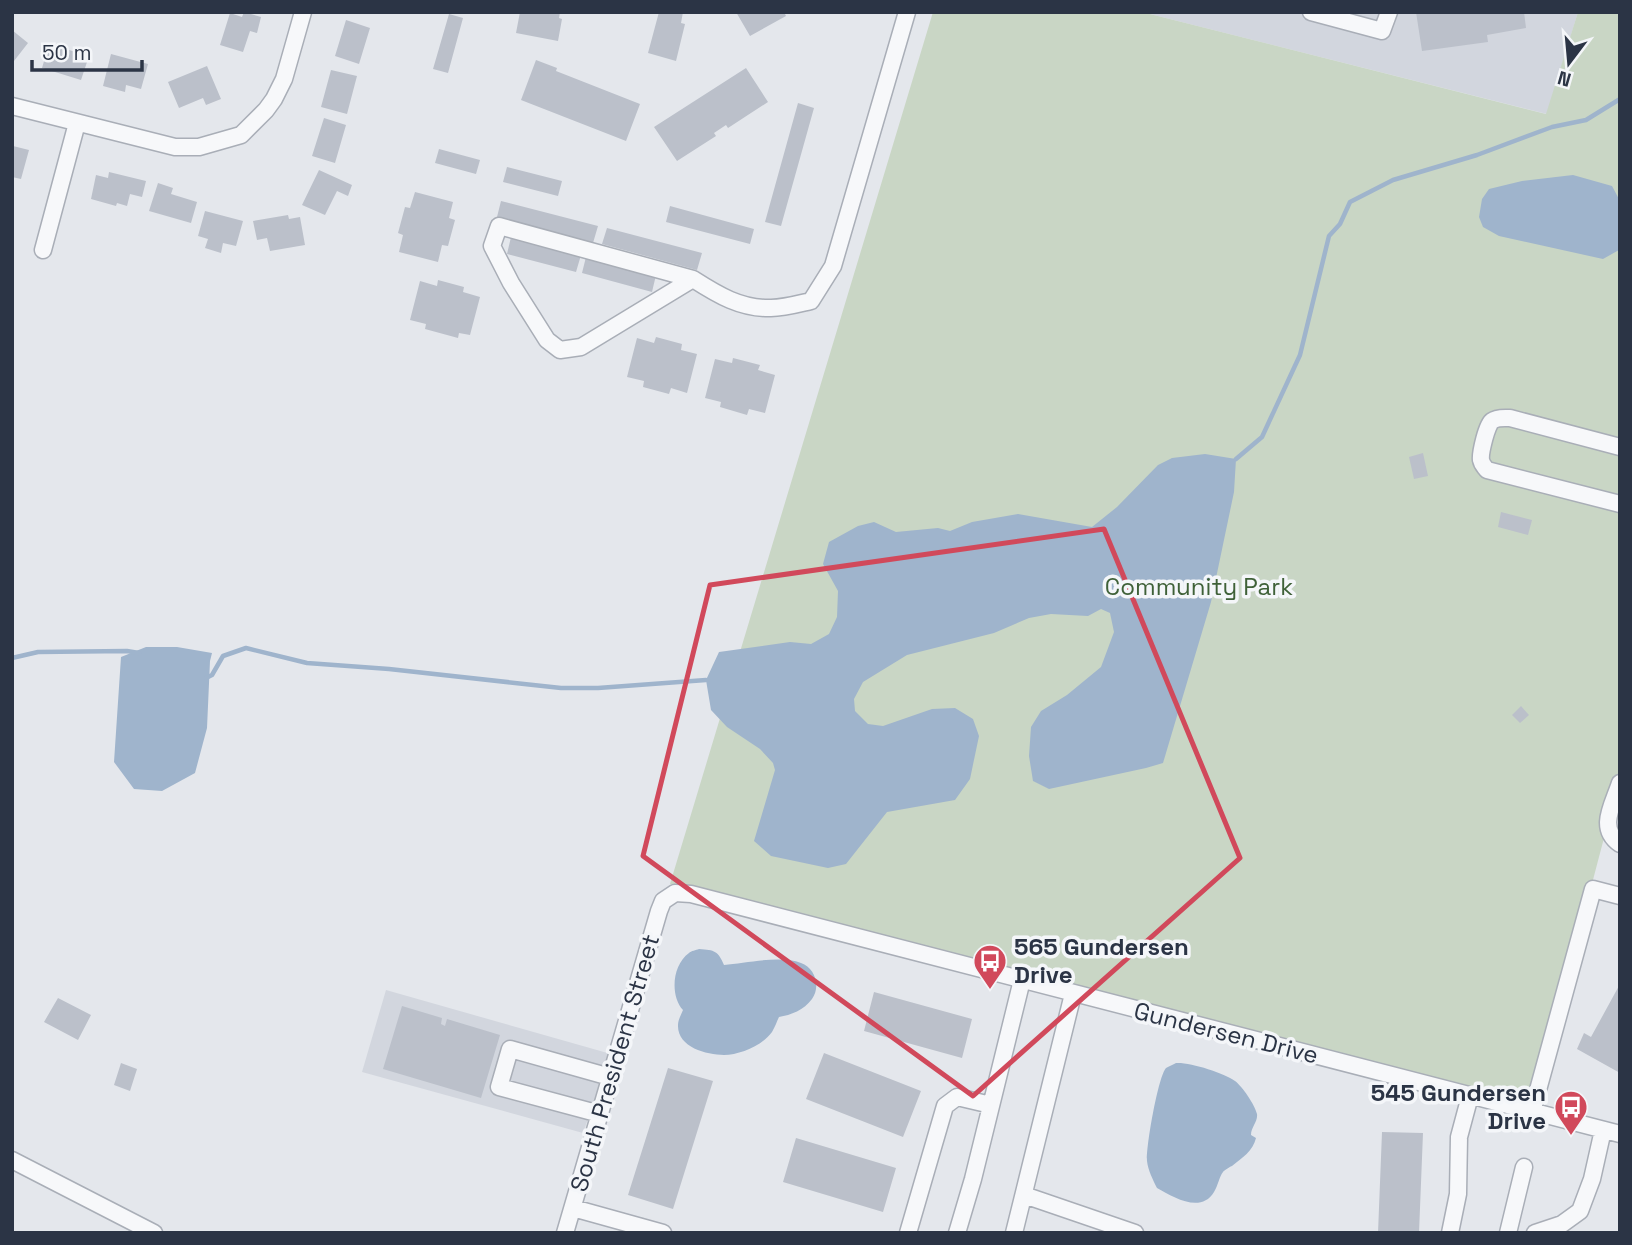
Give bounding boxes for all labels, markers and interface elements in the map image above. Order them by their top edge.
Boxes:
scale bar [32,28,142,72]
north arrow [1534,28,1604,98]
text: 50 m [42,39,92,66]
text: N [1555,65,1574,93]
park label: Community Park [1105,571,1293,602]
street label: South President Street [563,930,666,1195]
place label: 565 Gundersen Drive [1014,931,1189,990]
bus stop icon: 565 Gundersen Drive [971,942,1009,991]
street label: Gundersen Drive [1131,995,1322,1070]
place label: 545 Gundersen Drive [1371,1077,1546,1136]
bus stop icon: 545 Gundersen Drive [1552,1088,1590,1137]

